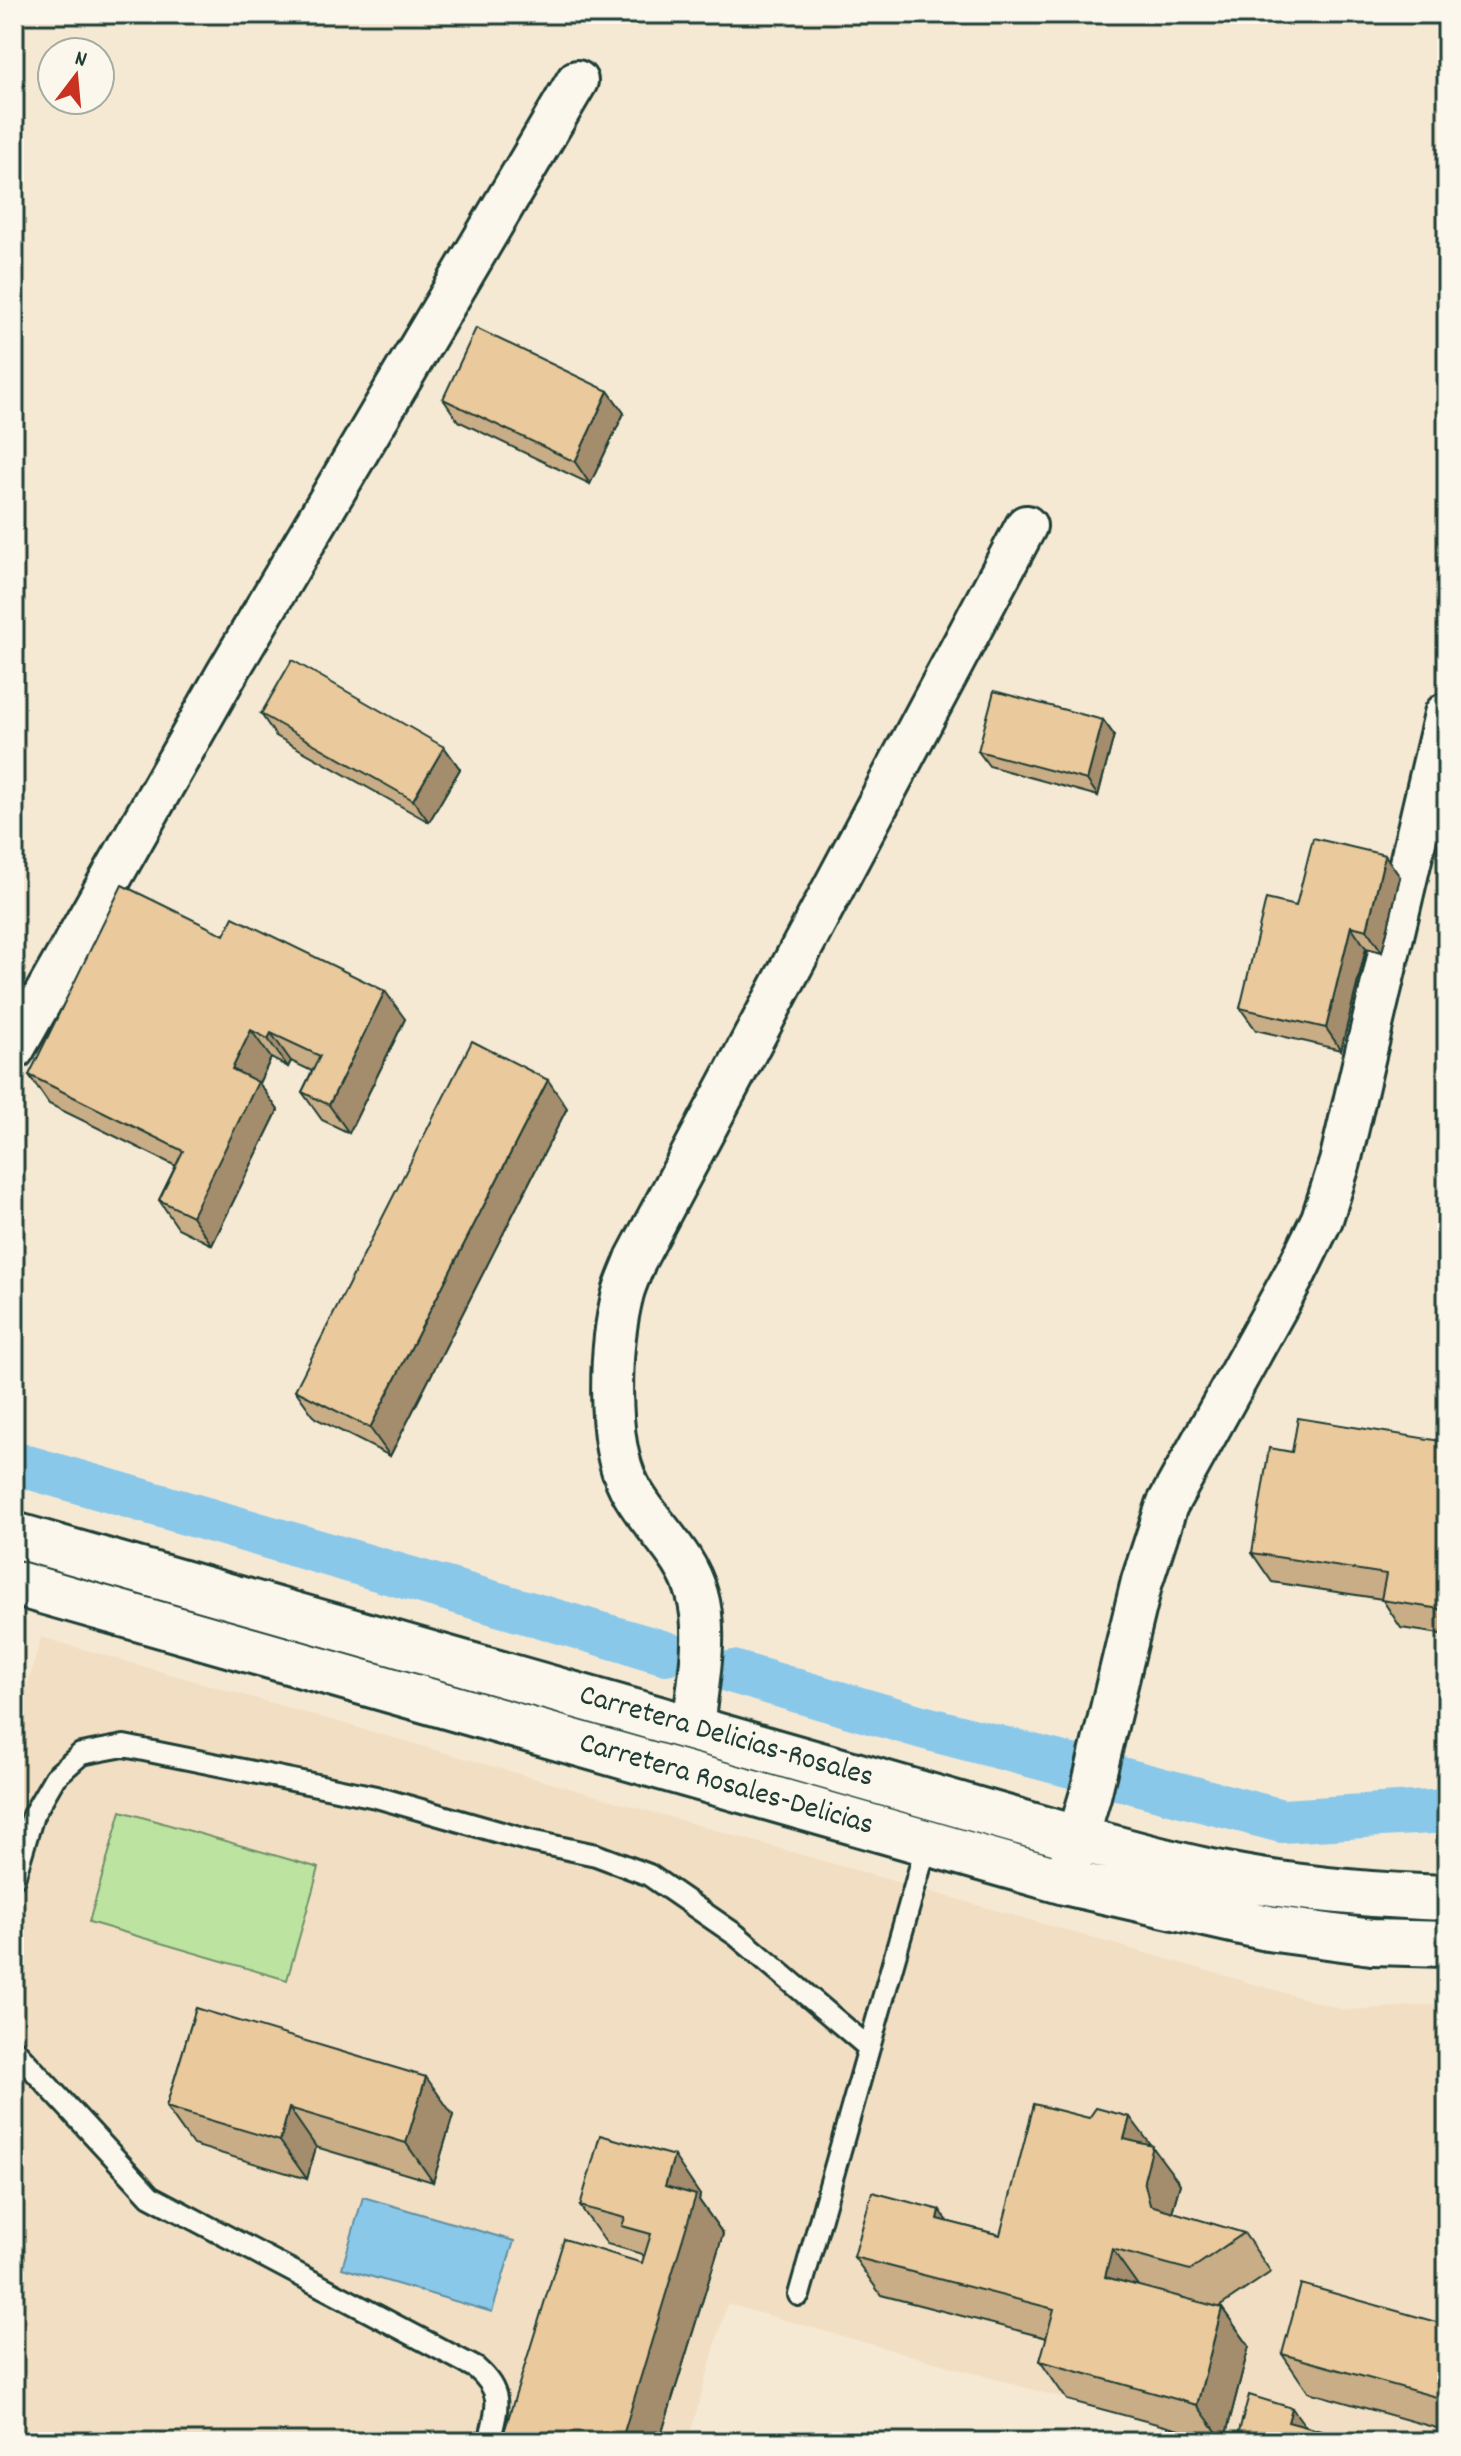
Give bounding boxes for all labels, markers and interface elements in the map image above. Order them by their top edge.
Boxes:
north arrow [36,36,116,116]
text: N [71,44,90,77]
street label: Carretera Delicias-Rosales [574,1675,878,1801]
street label: Carretera Rosales-Delicias [574,1723,878,1849]

